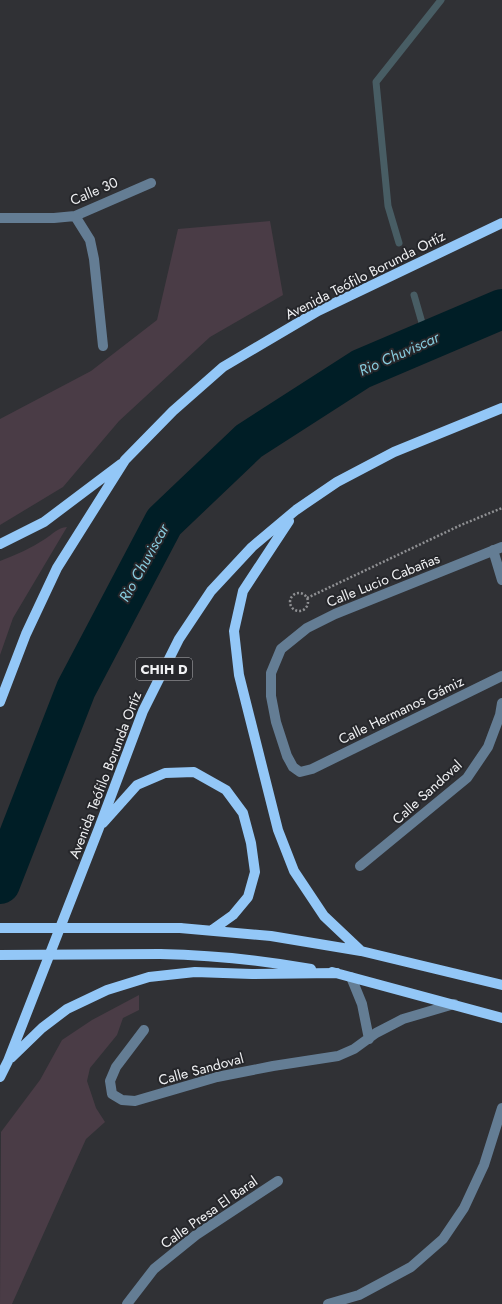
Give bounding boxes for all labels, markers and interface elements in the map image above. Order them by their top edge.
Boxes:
street label: Calle 30 [67,172,121,210]
street label: Avenida Teófilo Borunda Ortíz [281,226,449,324]
water label: Rio Chuviscar [355,326,444,382]
water label: Rio Chuviscar [114,519,175,606]
street label: Calle Lucio Cabañas [323,548,443,612]
road number: CHIH D [136,658,192,680]
street label: Calle Hermanos Gámiz [335,671,468,749]
street label: Avenida Teófilo Borunda Ortíz [64,688,146,861]
street label: Calle Sandoval [388,755,466,829]
street label: Calle Sandoval [156,1048,246,1090]
street label: Calle Presa El Baral [156,1171,262,1253]

